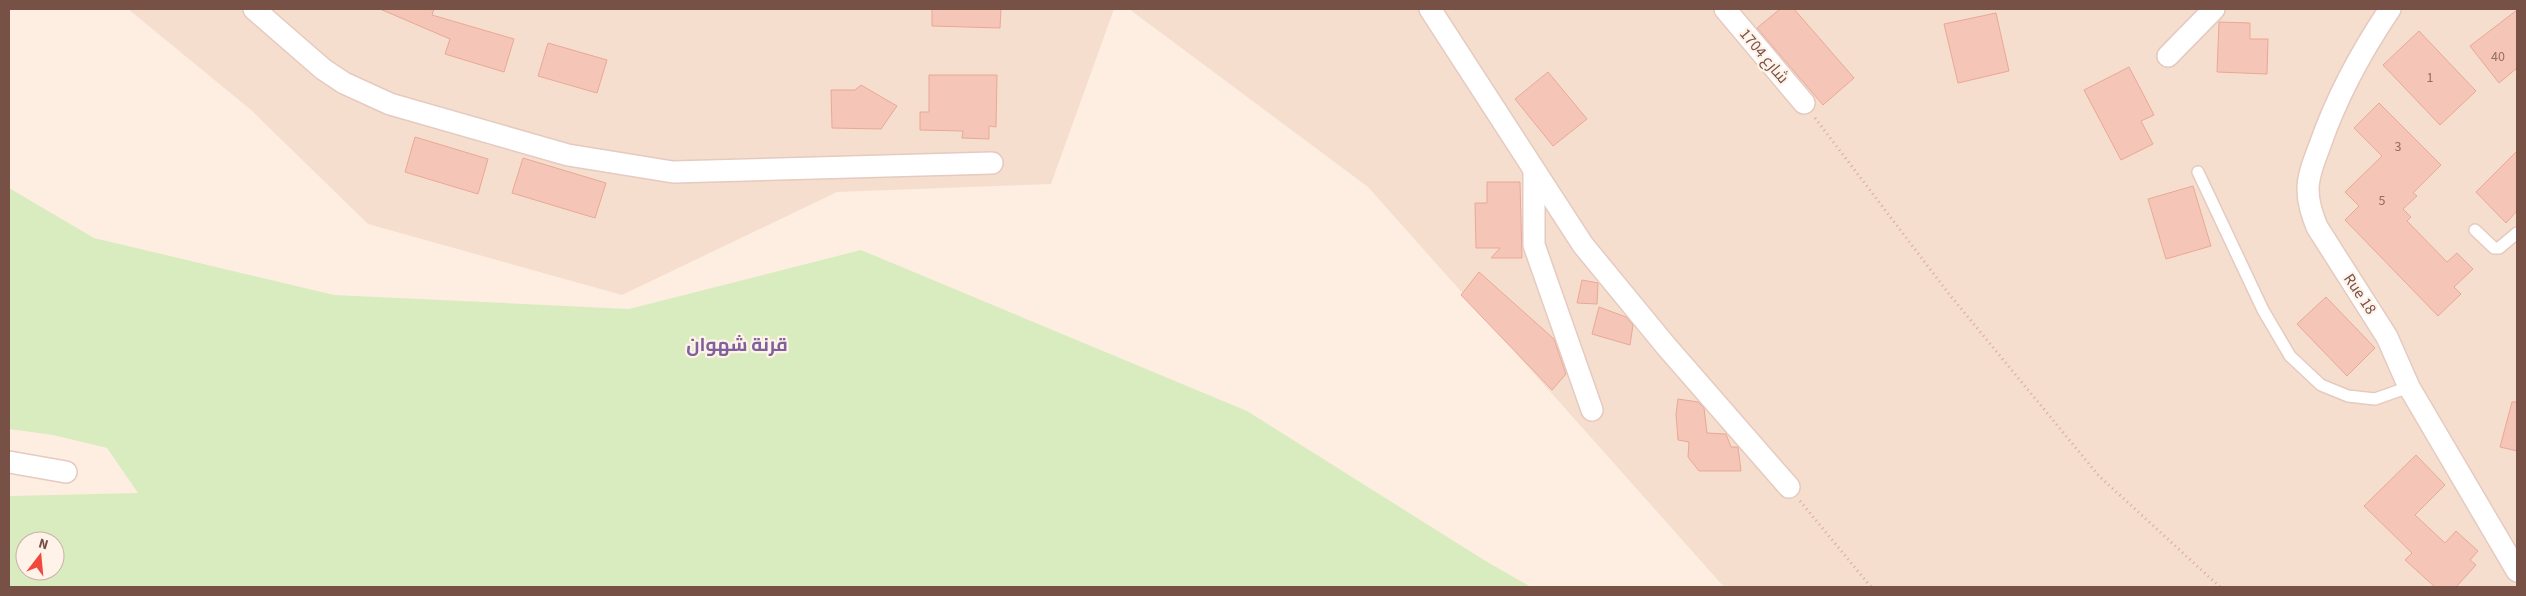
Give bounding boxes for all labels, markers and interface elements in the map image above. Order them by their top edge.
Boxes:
street label: شارع 1704 [1734,24,1794,88]
house number: 40 [2491,47,2505,67]
house number: 1 [2427,68,2434,88]
house number: 3 [2395,137,2402,157]
house number: 5 [2379,191,2386,211]
street label: Rue 18 [2338,269,2382,319]
district label: قرنة شهوان [686,332,788,359]
north arrow [15,531,65,581]
text: N [36,534,51,555]

